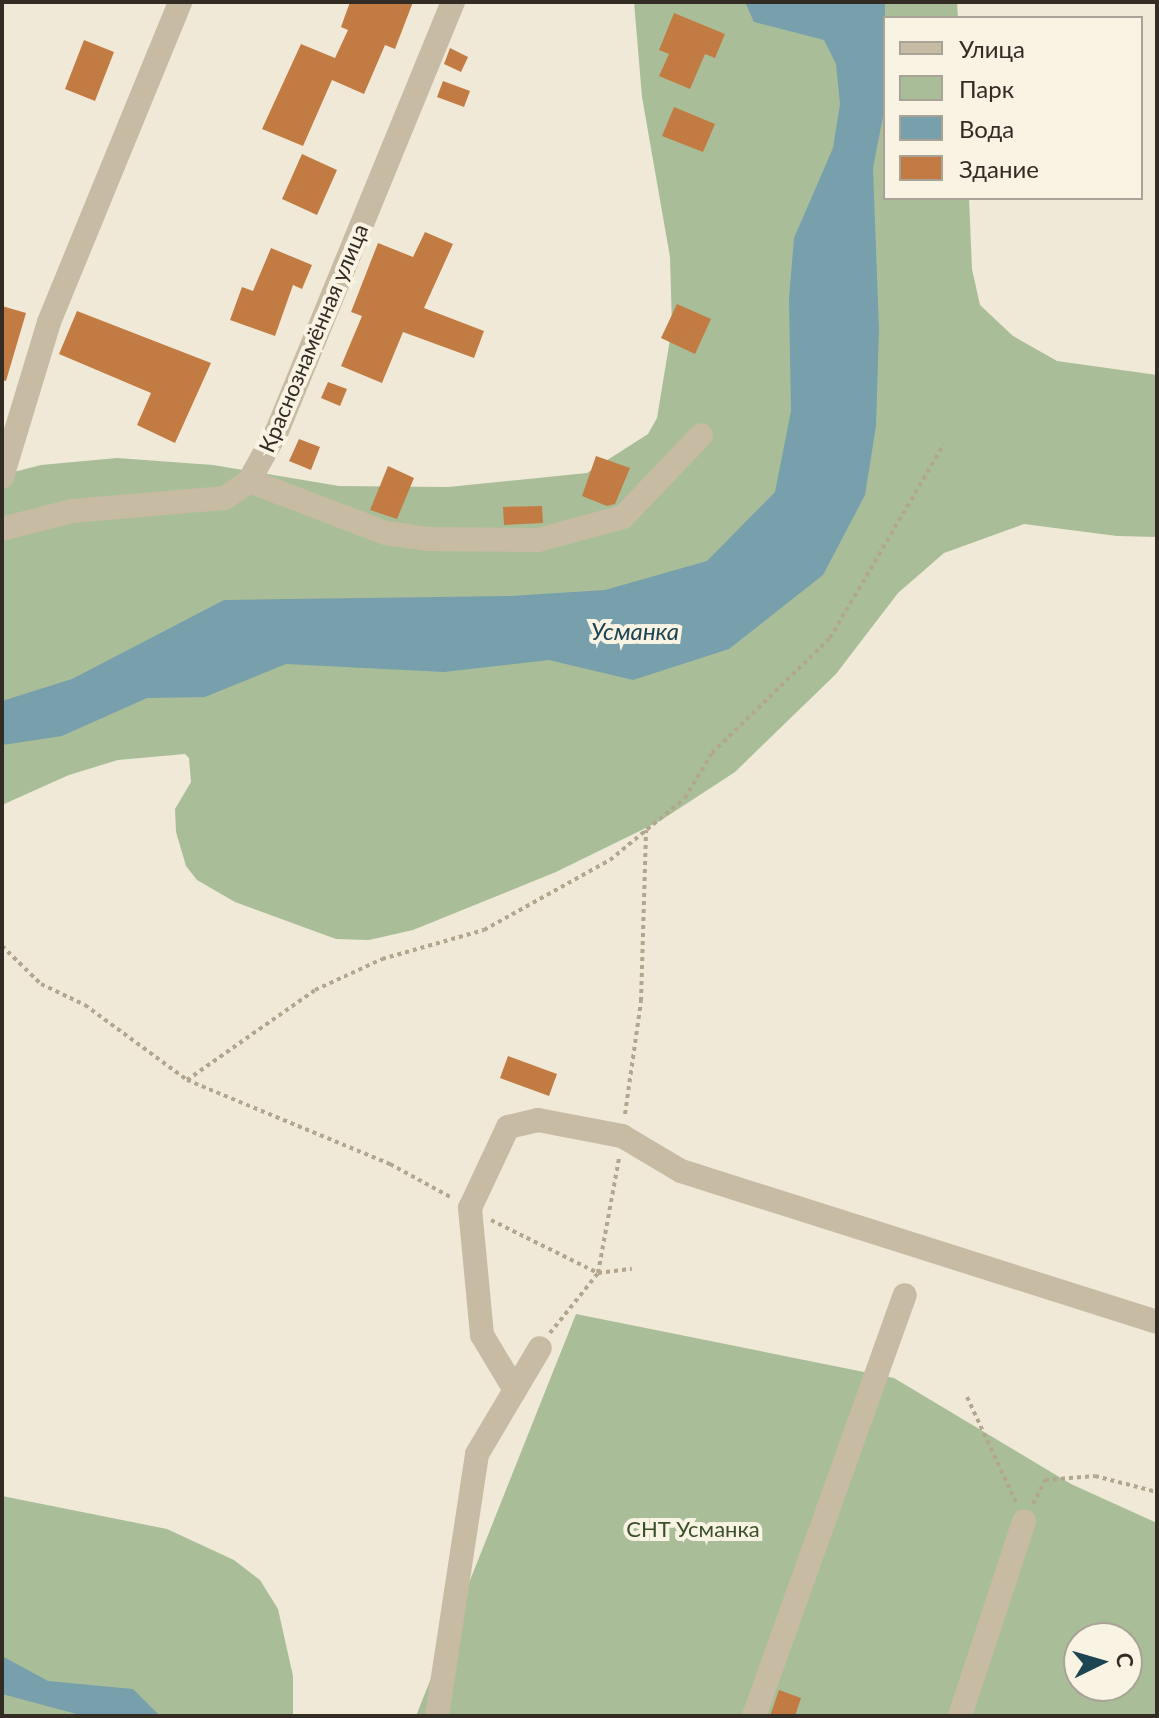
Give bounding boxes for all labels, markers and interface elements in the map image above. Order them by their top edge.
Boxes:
legend [883,16,1143,200]
text: Улица [959,34,1025,63]
text: Парк [959,74,1014,103]
text: Вода [959,114,1014,143]
text: Здание [959,154,1039,183]
street label: Краснознамённая улица [253,220,373,456]
water label: Усманка [591,617,679,645]
park label: СНТ Усманка [626,1516,760,1542]
north arrow [1063,1622,1143,1702]
text: С [1111,1652,1139,1668]

